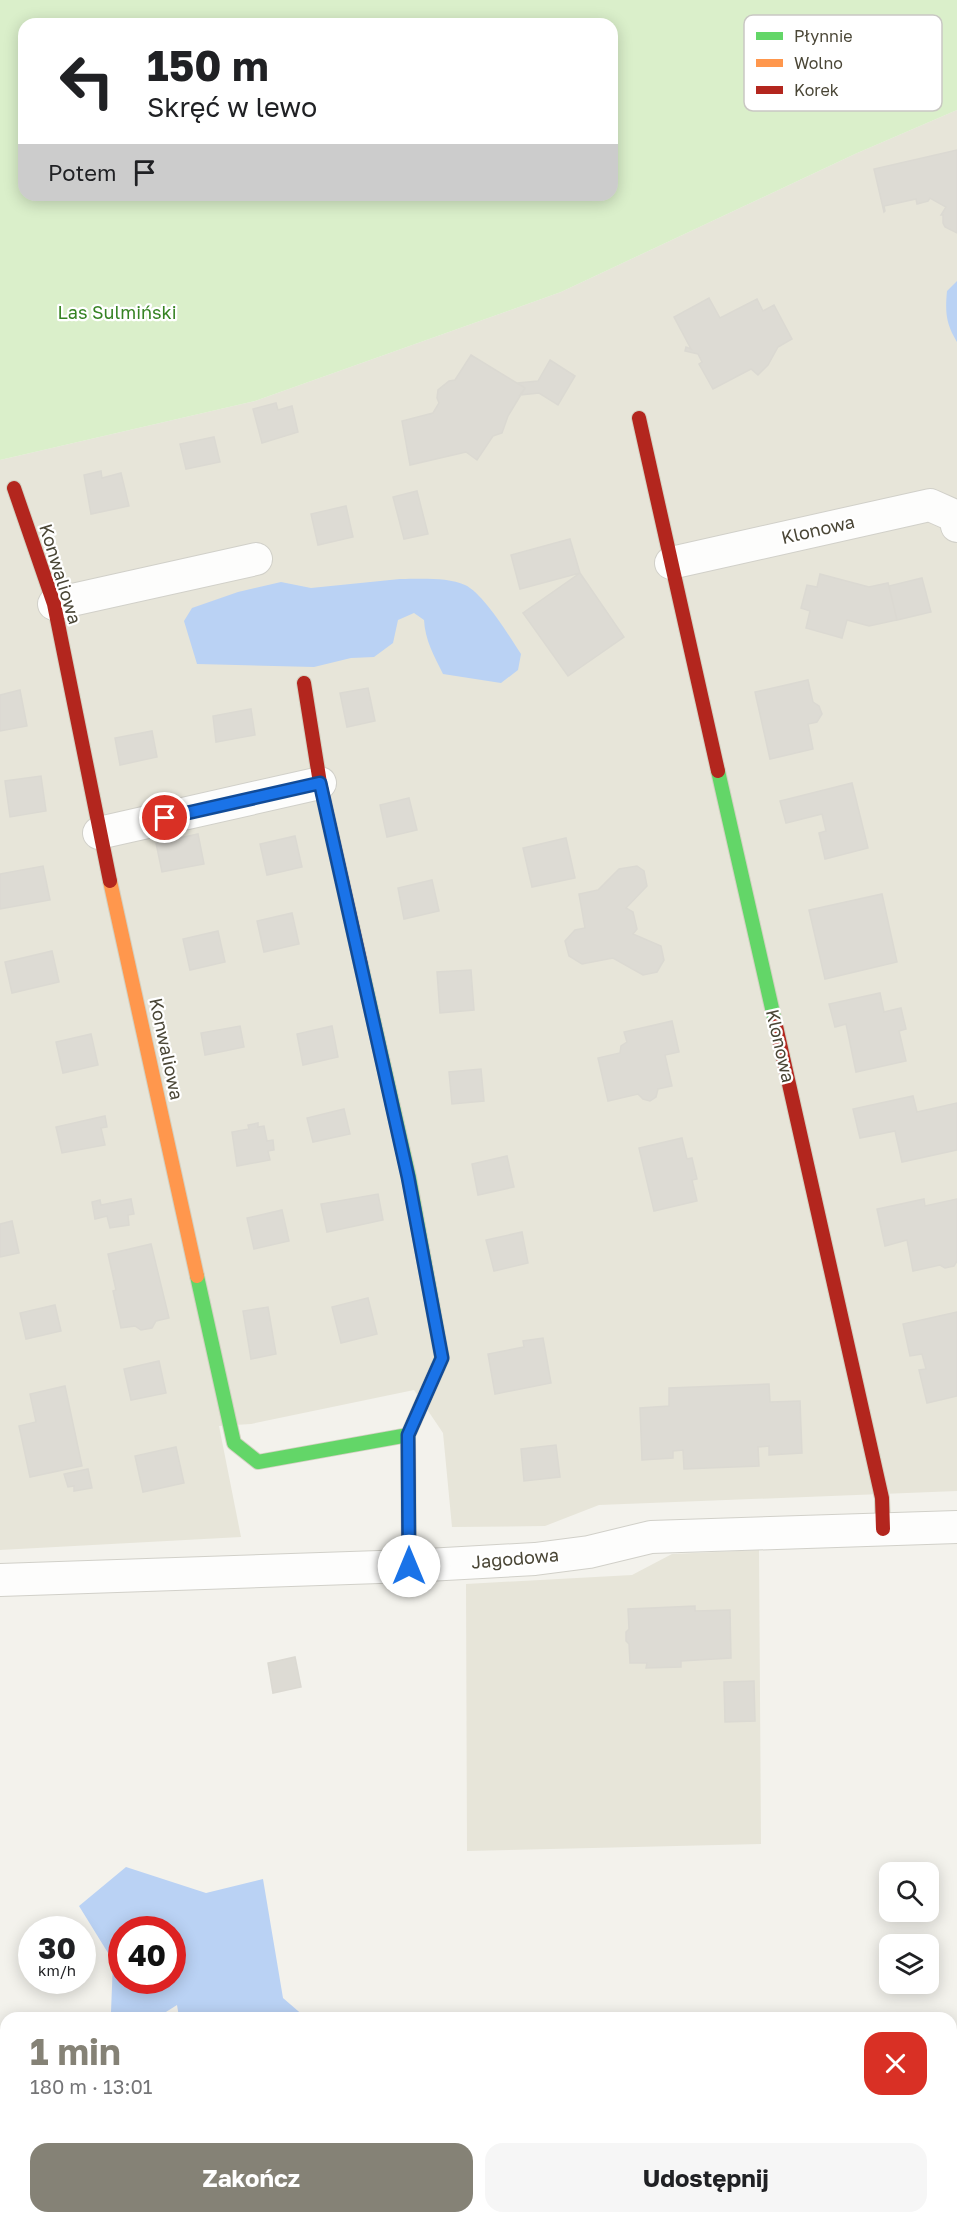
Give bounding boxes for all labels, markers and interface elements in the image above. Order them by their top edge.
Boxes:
legend [744,15,942,111]
text: Płynnie [794,26,852,46]
text: 150 m [147,40,269,90]
icon: left [48,42,126,120]
text: Wolno [794,53,843,73]
text: Korek [794,80,839,100]
text: Skręć w lewo [147,91,317,123]
icon: arrive [128,156,161,189]
text: Potem [48,159,116,186]
park label: Las Sulmiński [57,301,177,323]
street label: Klonowa [779,510,857,548]
street label: Konwaliowa [35,521,87,627]
pin [139,792,190,843]
icon: arrive [148,801,181,834]
street label: Konwaliowa [145,996,189,1102]
street label: Klonowa [762,1007,800,1085]
position arrow [377,1534,441,1598]
street label: Jagodowa [470,1543,560,1573]
map controls [879,1862,939,1994]
button: search [879,1862,939,1922]
speed limit sign: 40 [108,1916,186,1994]
text: 30 [38,1930,76,1966]
button: layers [879,1934,939,1994]
text: km/h [38,1961,76,1979]
text: 1 min [30,2030,121,2073]
button: close [864,2032,927,2095]
text: 180 m · 13:01 [30,2074,153,2098]
button: Zakończ [30,2143,473,2212]
button: Udostępnij [485,2143,927,2212]

